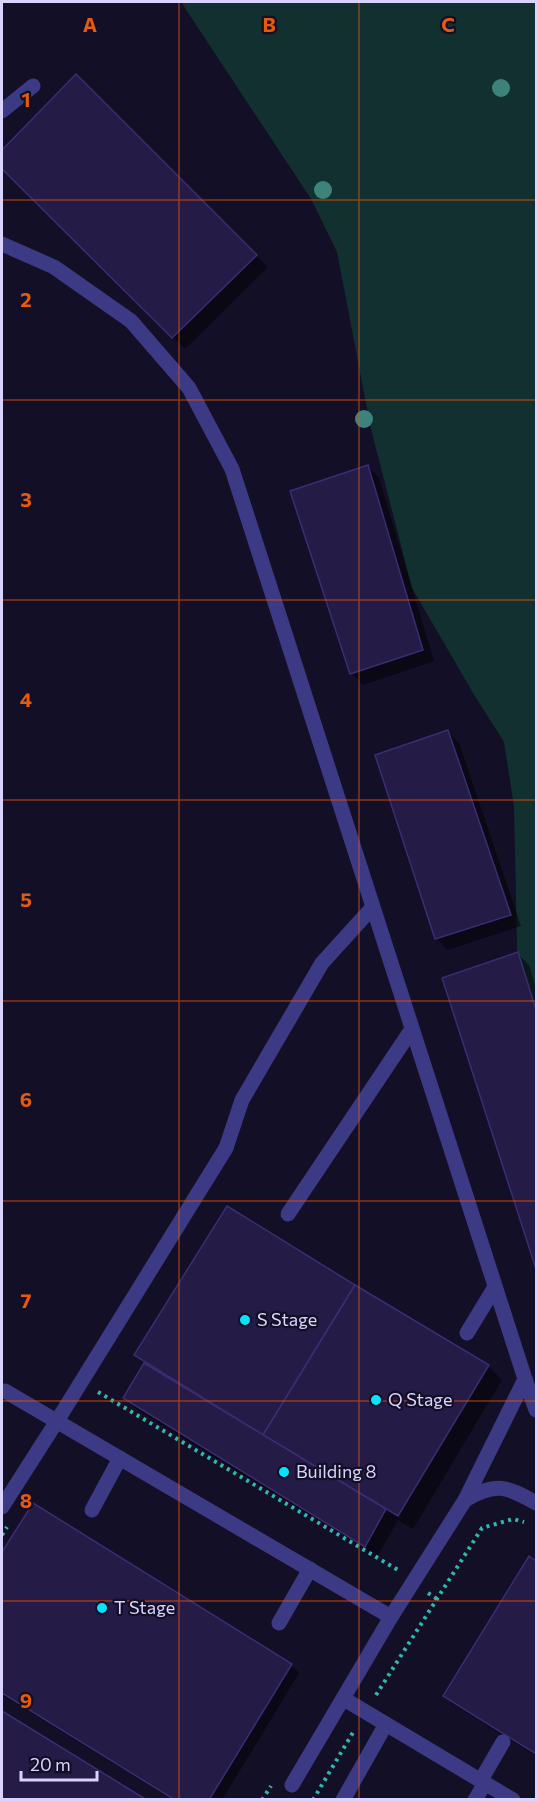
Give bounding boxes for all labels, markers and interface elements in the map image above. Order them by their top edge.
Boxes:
text: A [83,12,97,36]
text: B [262,12,276,36]
text: C [441,12,455,36]
text: 1 [21,87,31,111]
text: 2 [20,287,32,311]
text: 3 [20,487,32,511]
text: 4 [20,687,32,711]
text: 5 [20,887,32,911]
text: 6 [20,1087,32,1111]
text: 7 [21,1288,32,1312]
place label: S Stage [257,1308,317,1330]
marker: S Stage [238,1313,252,1327]
place label: Q Stage [388,1388,452,1410]
marker: Q Stage [369,1393,383,1407]
place label: Building 8 [296,1460,376,1482]
marker: Building 8 [277,1465,291,1479]
text: 8 [20,1488,32,1512]
place label: T Stage [114,1596,175,1618]
marker: T Stage [95,1601,109,1615]
text: 9 [20,1688,32,1712]
scale bar [21,1744,98,1782]
text: 20 m [30,1753,71,1775]

